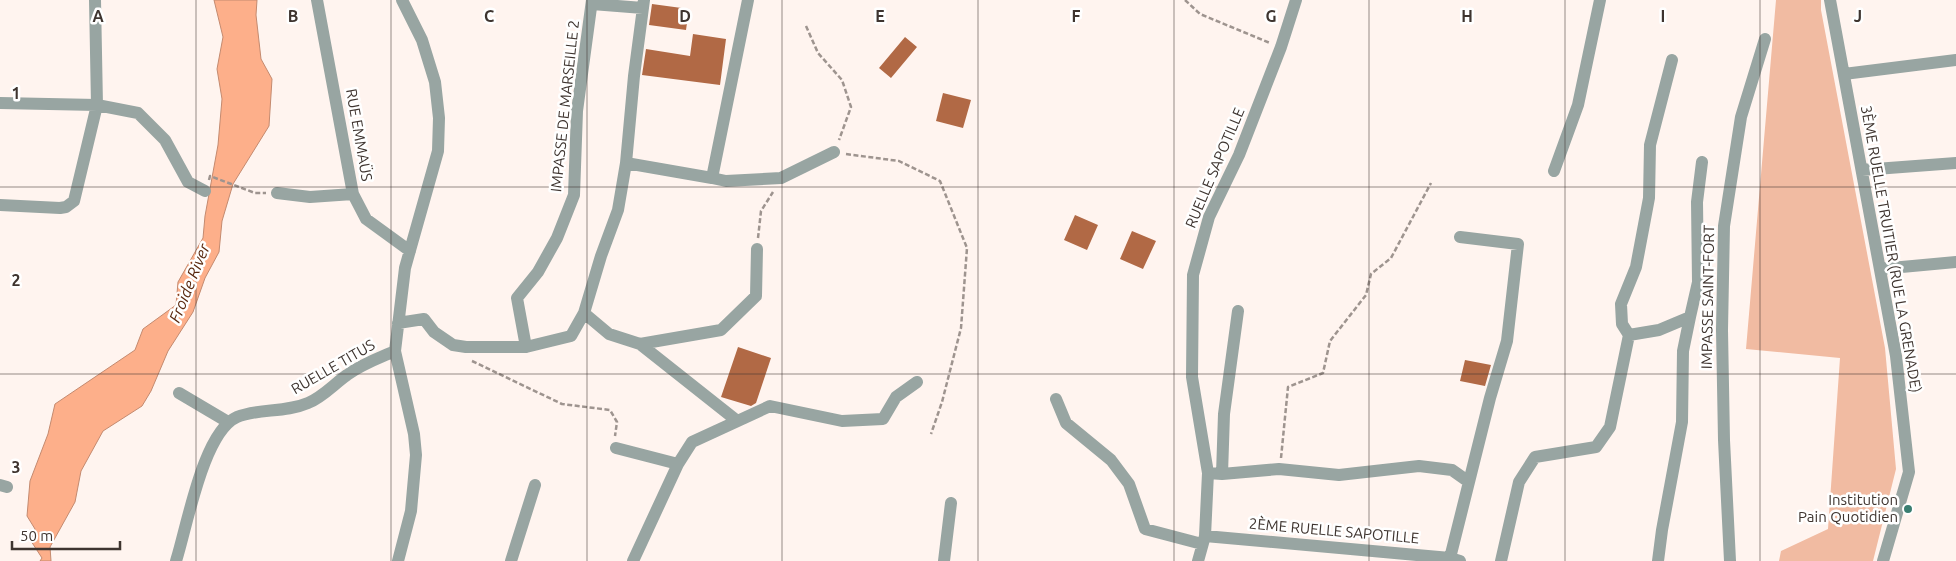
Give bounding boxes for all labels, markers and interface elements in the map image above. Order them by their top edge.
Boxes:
text: A [92,7,104,25]
text: B [288,7,298,25]
text: C [484,7,494,25]
text: D [679,7,691,25]
text: E [875,7,885,25]
text: F [1072,7,1081,25]
text: G [1265,7,1277,25]
text: H [1461,7,1473,25]
text: I [1661,7,1665,25]
text: J [1854,7,1862,25]
street label: IMPASSE DE MARSEILLE 2 [547,19,582,193]
text: 1 [11,84,21,102]
street label: RUE EMMAÜS [343,87,376,183]
street label: 3ÈME RUELLE TRUITIER (RUE LA GRENADE) [1858,104,1925,394]
street label: RUELLE SAPOTILLE [1182,105,1248,230]
street label: IMPASSE SAINT-FORT [1698,224,1717,369]
water label: Froide River [165,240,213,325]
text: 2 [11,271,21,289]
street label: RUELLE TITUS [288,336,378,397]
text: 3 [11,458,21,476]
place label: Institution Pain Quotidien [1798,491,1898,525]
marker: Institution Pain Quotidien [1902,503,1914,515]
street label: 2ÈME RUELLE SAPOTILLE [1248,515,1420,546]
scale bar [12,518,120,550]
text: 50 m [20,527,53,544]

